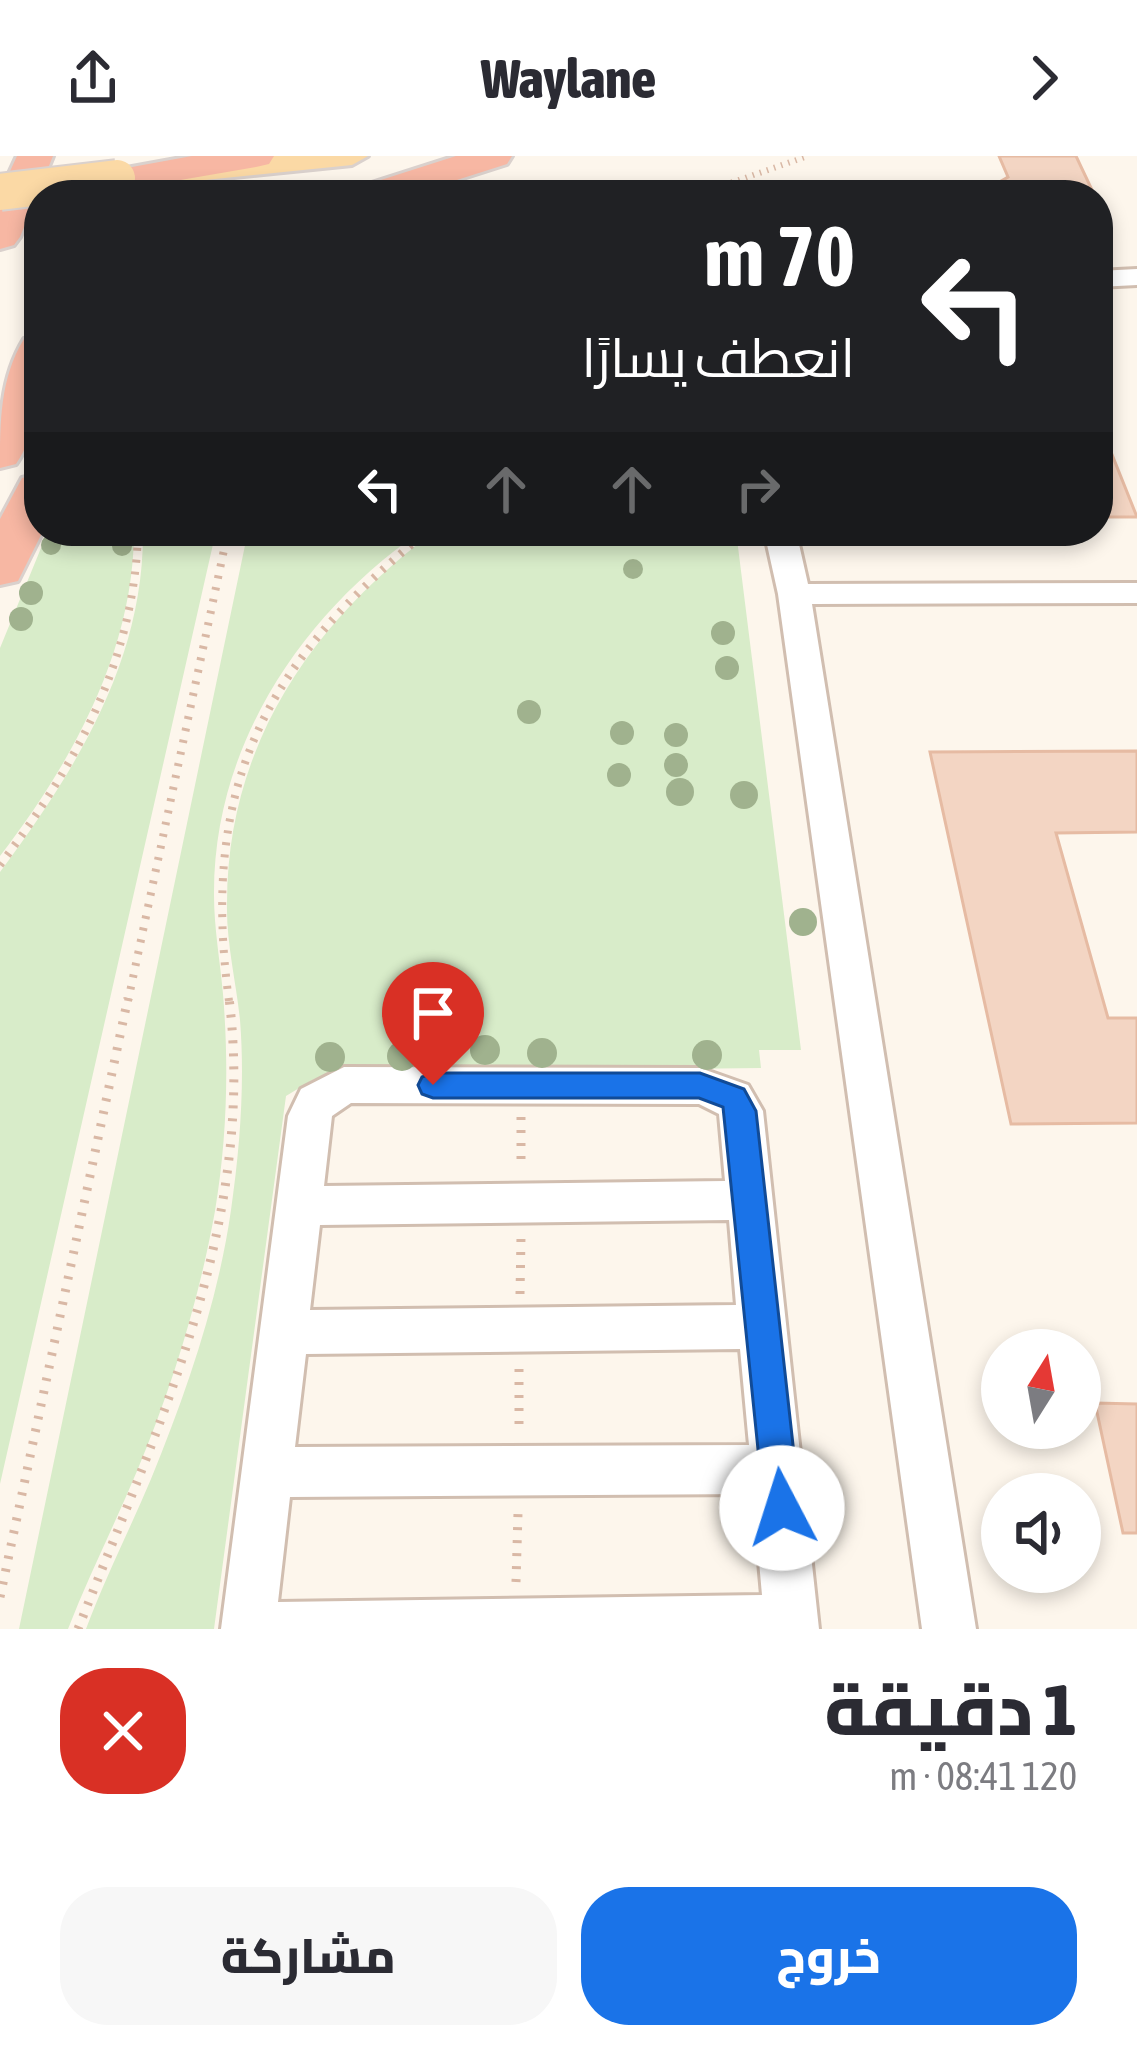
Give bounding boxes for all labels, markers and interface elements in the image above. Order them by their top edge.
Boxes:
icon: share [60,45,126,111]
icon: forward [1011,45,1077,111]
text: Waylane [481,48,656,109]
text: 70 m [704,208,855,304]
icon: left [897,228,1053,384]
text: انعطف يسارًا [581,327,855,388]
icon: left [347,456,413,522]
icon: ahead [473,456,539,522]
icon: ahead [599,456,665,522]
icon: right [725,456,791,522]
pin [382,962,484,1085]
icon: arrive [400,980,466,1046]
north arrow [981,1329,1101,1449]
map controls [981,1329,1101,1593]
position arrow [719,1445,845,1571]
button: sound [981,1473,1101,1593]
button: close [60,1668,186,1794]
text: 1 دقيقة [824,1668,1077,1750]
text: 120 m · 08:41 [889,1754,1077,1798]
button: مشاركة [60,1887,557,2025]
button: خروج [581,1887,1077,2025]

